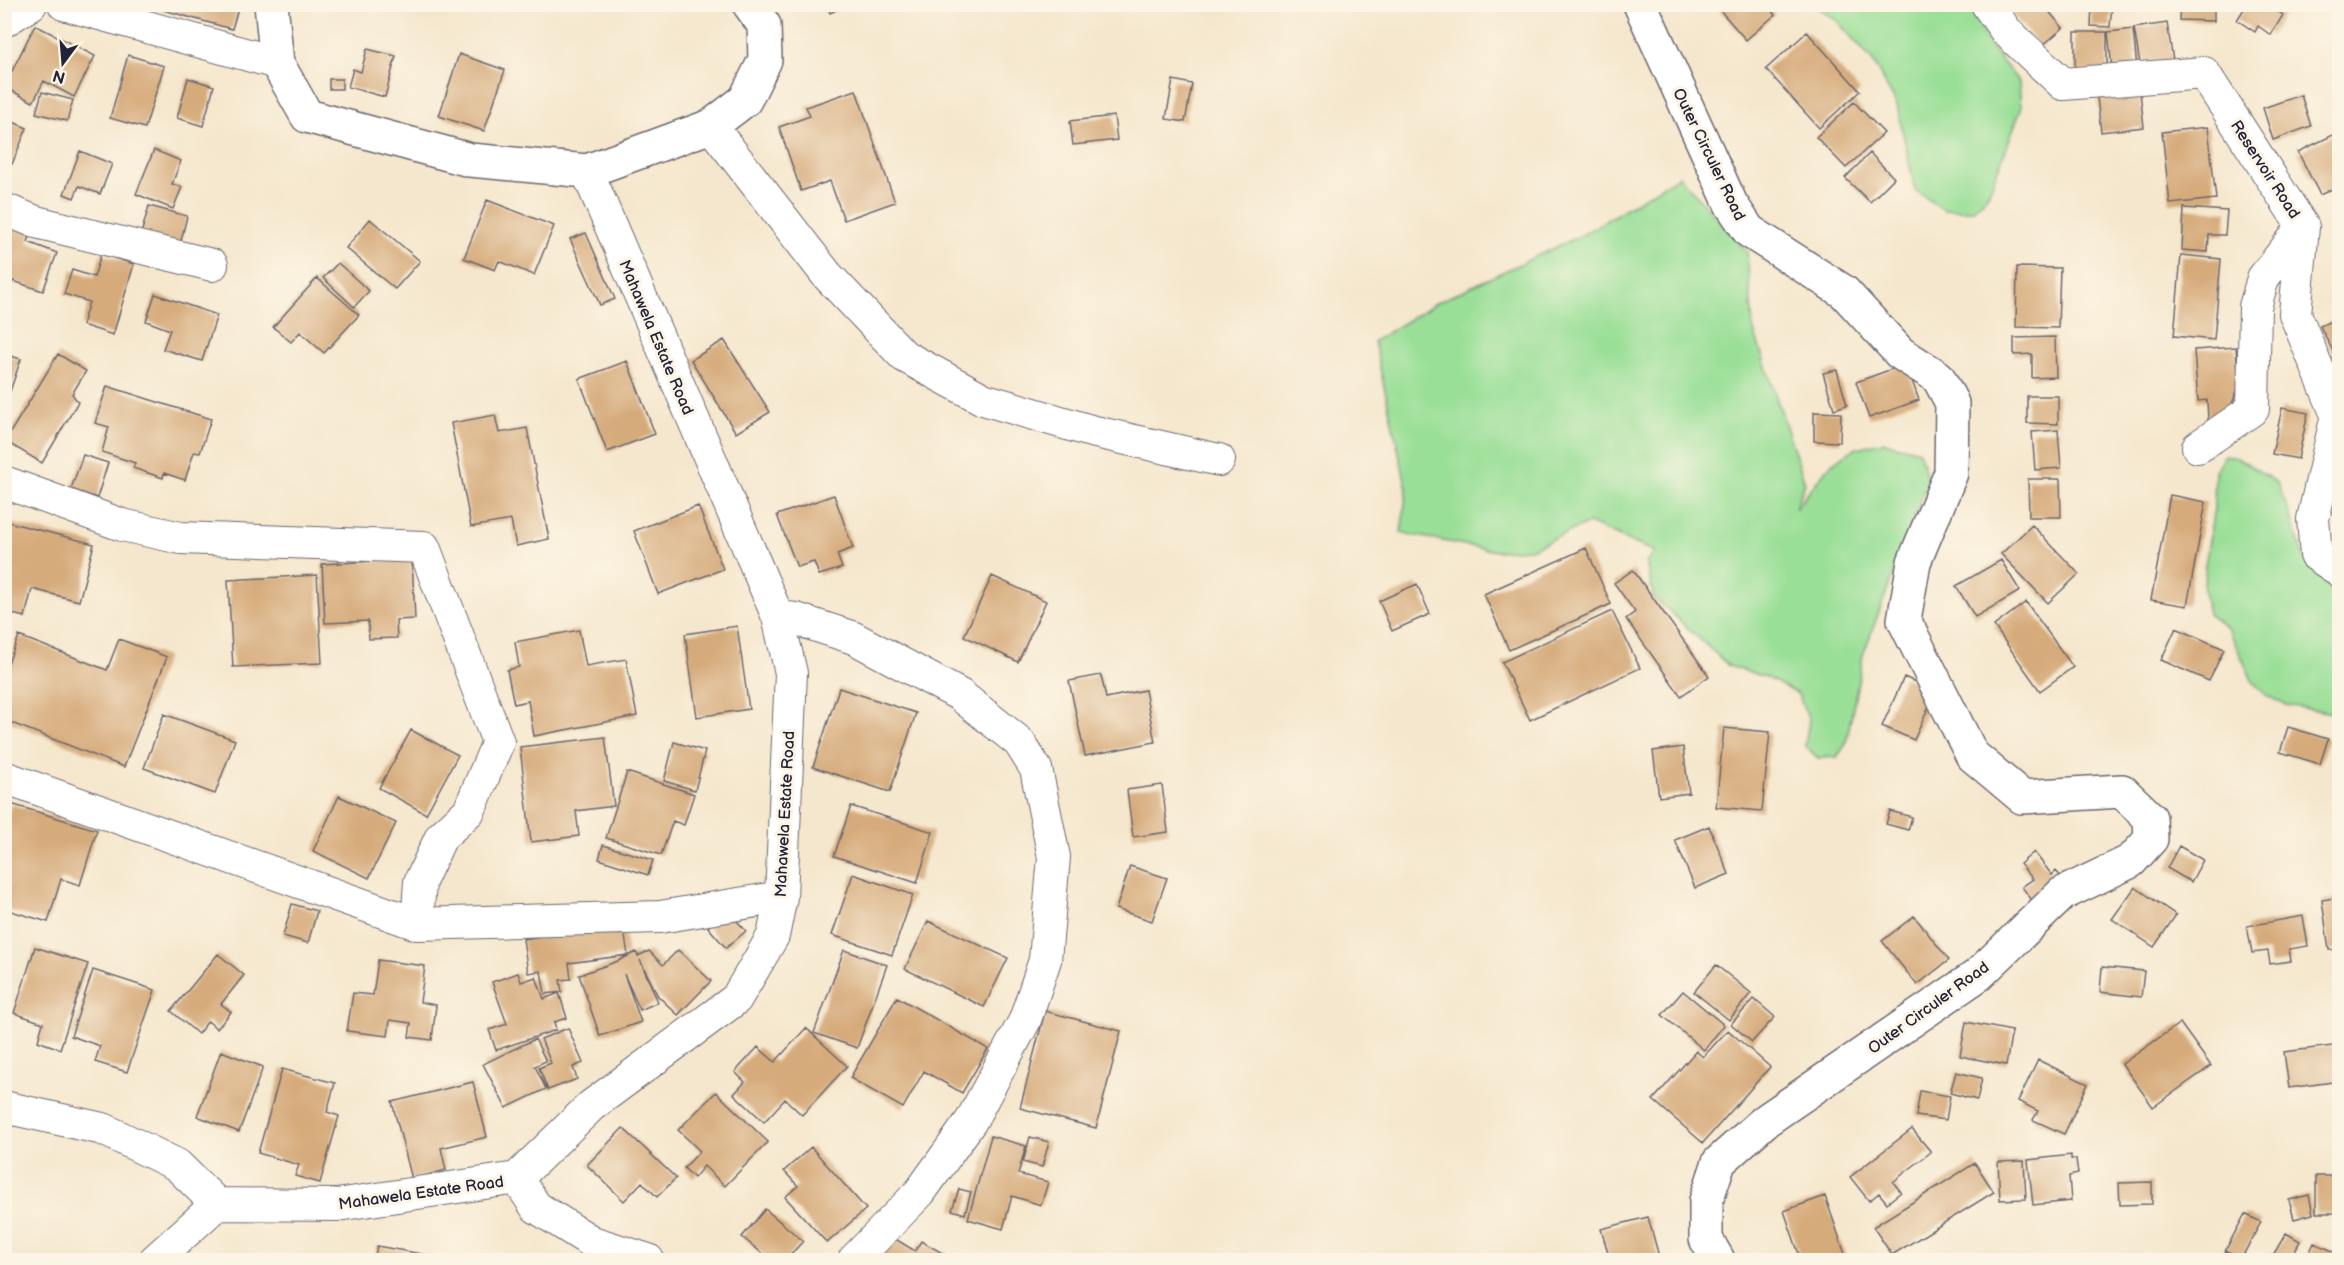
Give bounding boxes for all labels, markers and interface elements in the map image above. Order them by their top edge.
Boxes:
north arrow [33,33,93,93]
text: N [51,65,68,87]
street label: Outer Circuler Road [1668,85,1749,224]
street label: Reservoir Road [2226,117,2304,222]
street label: Mahawela Estate Road [614,257,697,418]
street label: Mahawela Estate Road [772,730,799,898]
street label: Outer Circuler Road [1865,958,1993,1058]
street label: Mahawela Estate Road [337,1172,505,1214]

